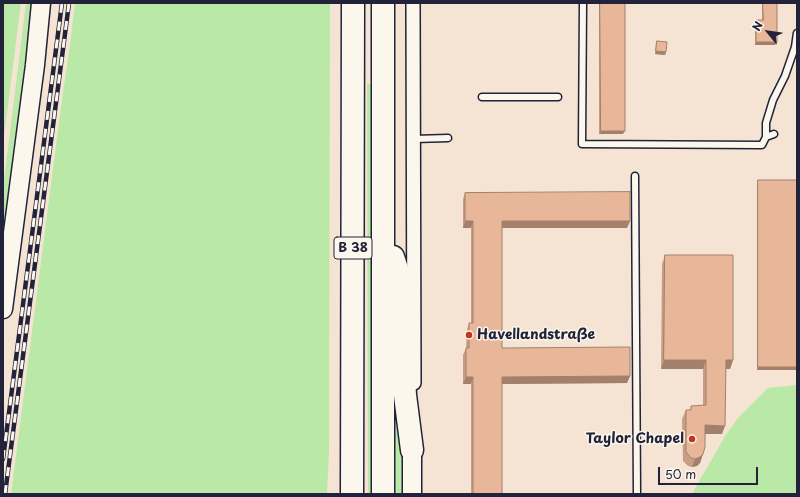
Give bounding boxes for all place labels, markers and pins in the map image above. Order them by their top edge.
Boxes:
place label: Havellandstraße [477,327,595,343]
marker: Havellandstraße [464,330,474,340]
place label: Taylor Chapel [586,431,684,447]
marker: Taylor Chapel [687,434,697,444]

